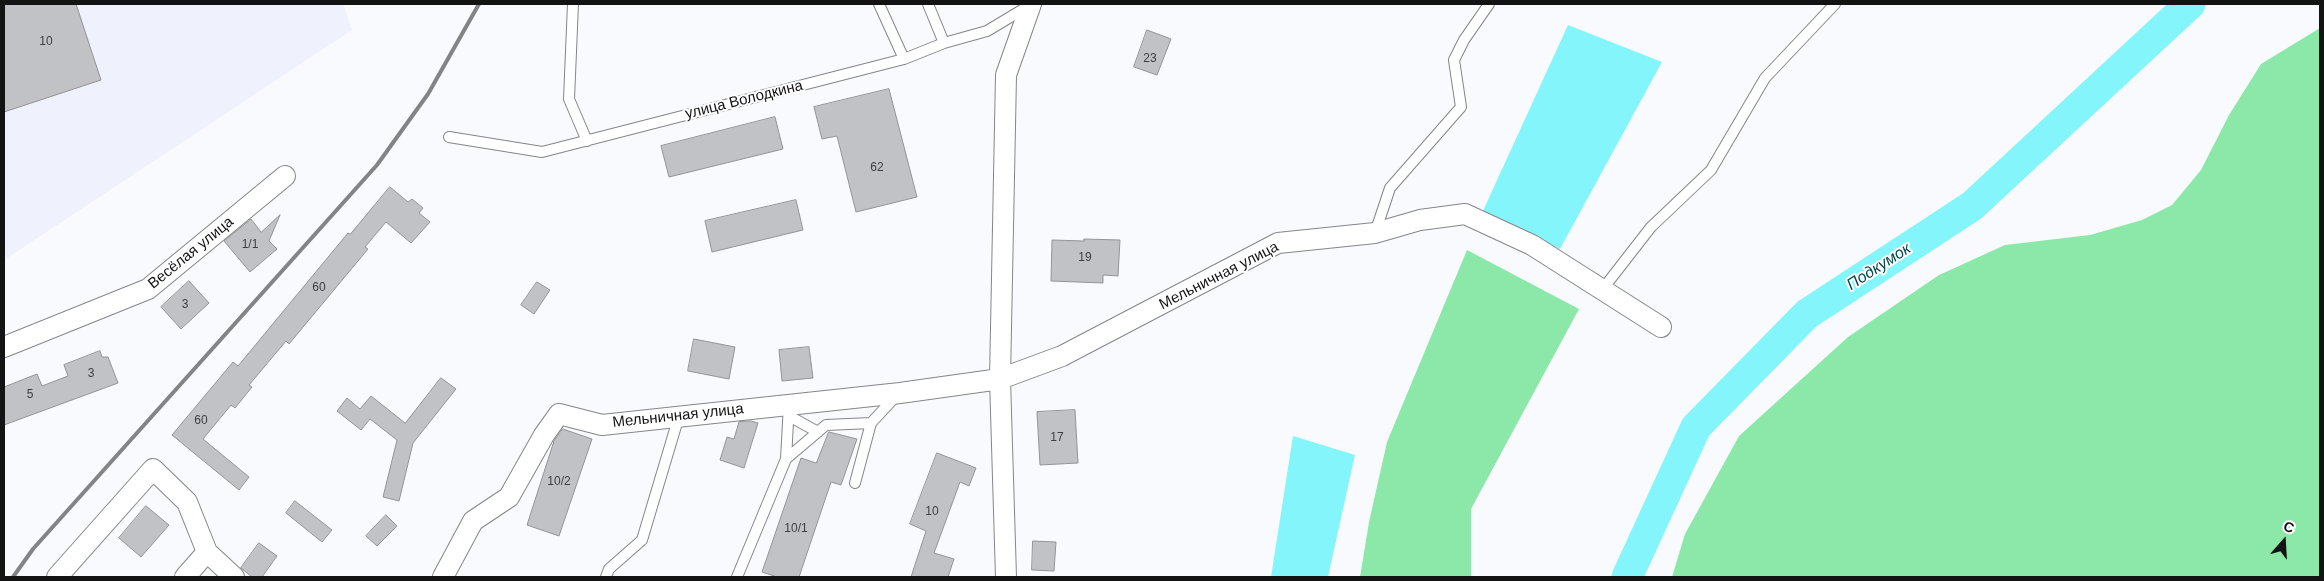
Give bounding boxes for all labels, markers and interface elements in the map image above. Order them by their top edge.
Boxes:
house number: 10 [39,35,53,49]
house number: 23 [1143,52,1157,66]
street label: улица Володкина [683,77,805,123]
house number: 62 [870,161,884,175]
street label: Весёлая улица [145,213,237,293]
house number: 1/1 [242,238,258,252]
street label: Мельничная улица [1156,238,1282,314]
water label: Подкумок [1843,239,1915,295]
house number: 19 [1078,251,1092,265]
house number: 60 [312,281,326,295]
house number: 3 [182,298,188,312]
house number: 3 [88,367,94,381]
house number: 5 [27,388,33,402]
street label: Мельничная улица [612,400,744,432]
house number: 60 [194,414,208,428]
house number: 17 [1050,431,1064,445]
house number: 10/2 [547,475,571,489]
house number: 10 [925,505,939,519]
north arrow [2259,516,2309,566]
text: С [2281,518,2296,536]
house number: 10/1 [784,522,808,536]

